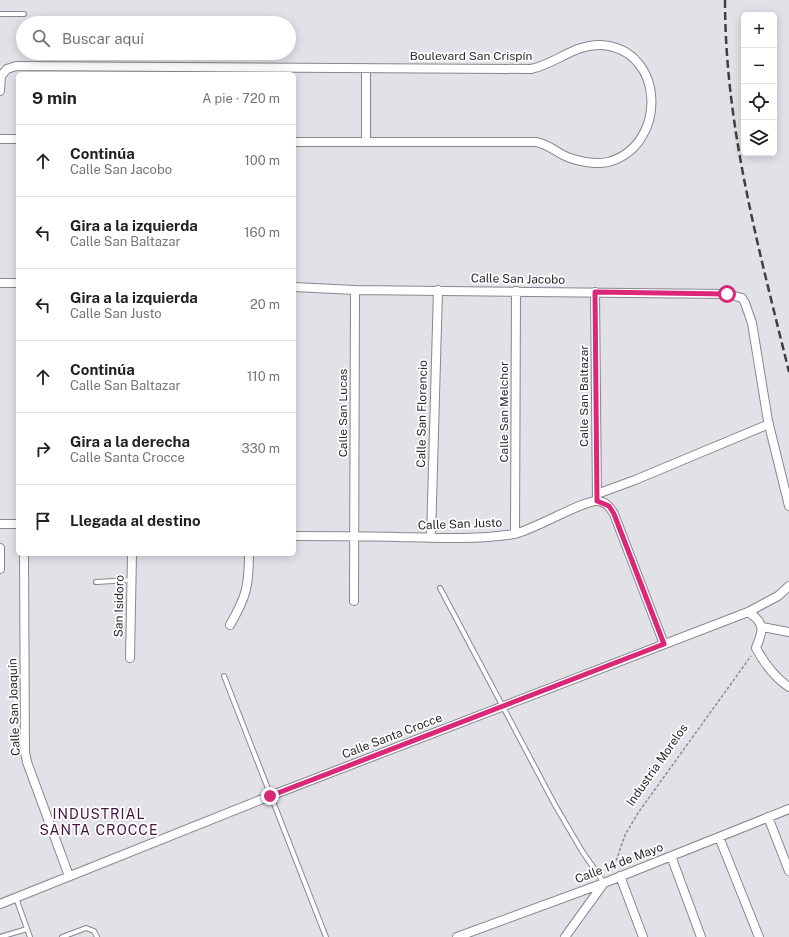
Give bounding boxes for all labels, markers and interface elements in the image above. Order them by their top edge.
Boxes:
map controls [741,12,777,156]
button: + [741,12,777,48]
search box [16,16,296,60]
icon: search [30,27,52,49]
text: Buscar aquí [62,30,144,47]
button: − [741,48,777,84]
street label: Boulevard San Crispín [410,49,532,63]
button: locate [741,84,777,120]
text: 9 min [32,88,77,108]
text: A pie · 720 m [202,91,280,106]
button: layers [741,120,777,156]
text: Continúa [70,145,135,162]
icon: ahead [32,150,54,172]
text: 100 m [244,153,280,168]
text: Calle San Jacobo [70,162,172,177]
text: Gira a la izquierda [70,217,198,234]
icon: left [32,222,54,244]
text: 160 m [244,225,280,240]
text: Calle San Baltazar [70,234,180,249]
street label: Calle San Jacobo [471,271,565,287]
route start [718,285,736,303]
text: Gira a la izquierda [70,289,198,306]
icon: left [32,294,54,316]
text: 20 m [250,297,280,312]
text: Calle San Justo [70,306,162,321]
street label: Calle San Baltazar [577,345,591,447]
street label: Calle San Florencio [414,360,430,468]
text: Continúa [70,361,135,378]
street label: Calle San Melchor [497,361,511,463]
icon: ahead [32,366,54,388]
text: 110 m [247,369,280,384]
street label: Calle San Lucas [336,369,350,457]
text: Calle San Baltazar [70,378,180,393]
text: Gira a la derecha [70,433,190,450]
icon: right [32,438,54,460]
text: 330 m [241,441,280,456]
text: Calle Santa Crocce [70,450,185,465]
icon: arrive [32,510,54,532]
text: Llegada al destino [70,512,201,529]
street label: Calle San Justo [417,516,503,532]
street label: San Isidoro [111,575,127,637]
street label: Calle San Joaquín [5,658,23,756]
street label: Calle Santa Crocce [340,710,444,762]
street label: Industria Morelos [623,721,691,809]
route end [261,787,279,805]
district label: INDUSTRIAL SANTA CROCCE [39,806,159,838]
street label: Calle 14 de Mayo [573,840,665,886]

